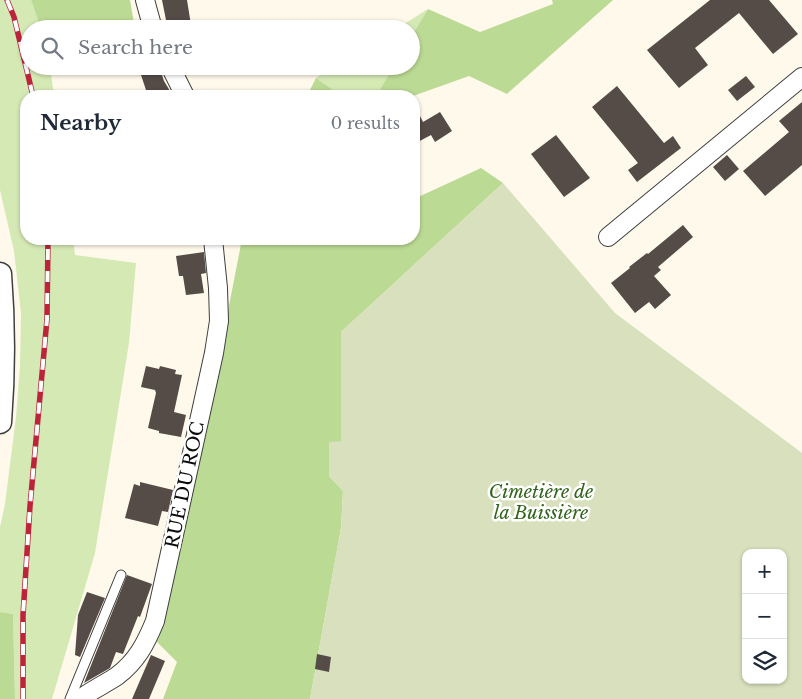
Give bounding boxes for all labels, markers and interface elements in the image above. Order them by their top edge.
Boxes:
search box [20,20,420,75]
icon: search [38,34,66,62]
text: Search here [78,36,193,59]
text: Nearby [40,110,121,136]
text: 0 results [331,113,400,133]
street label: RUE DU ROC [161,420,209,550]
park label: Cimetière de la Buissière [489,481,593,524]
map controls [742,549,787,684]
button: + [742,549,787,594]
button: − [742,594,787,639]
button: layers [742,639,787,684]

